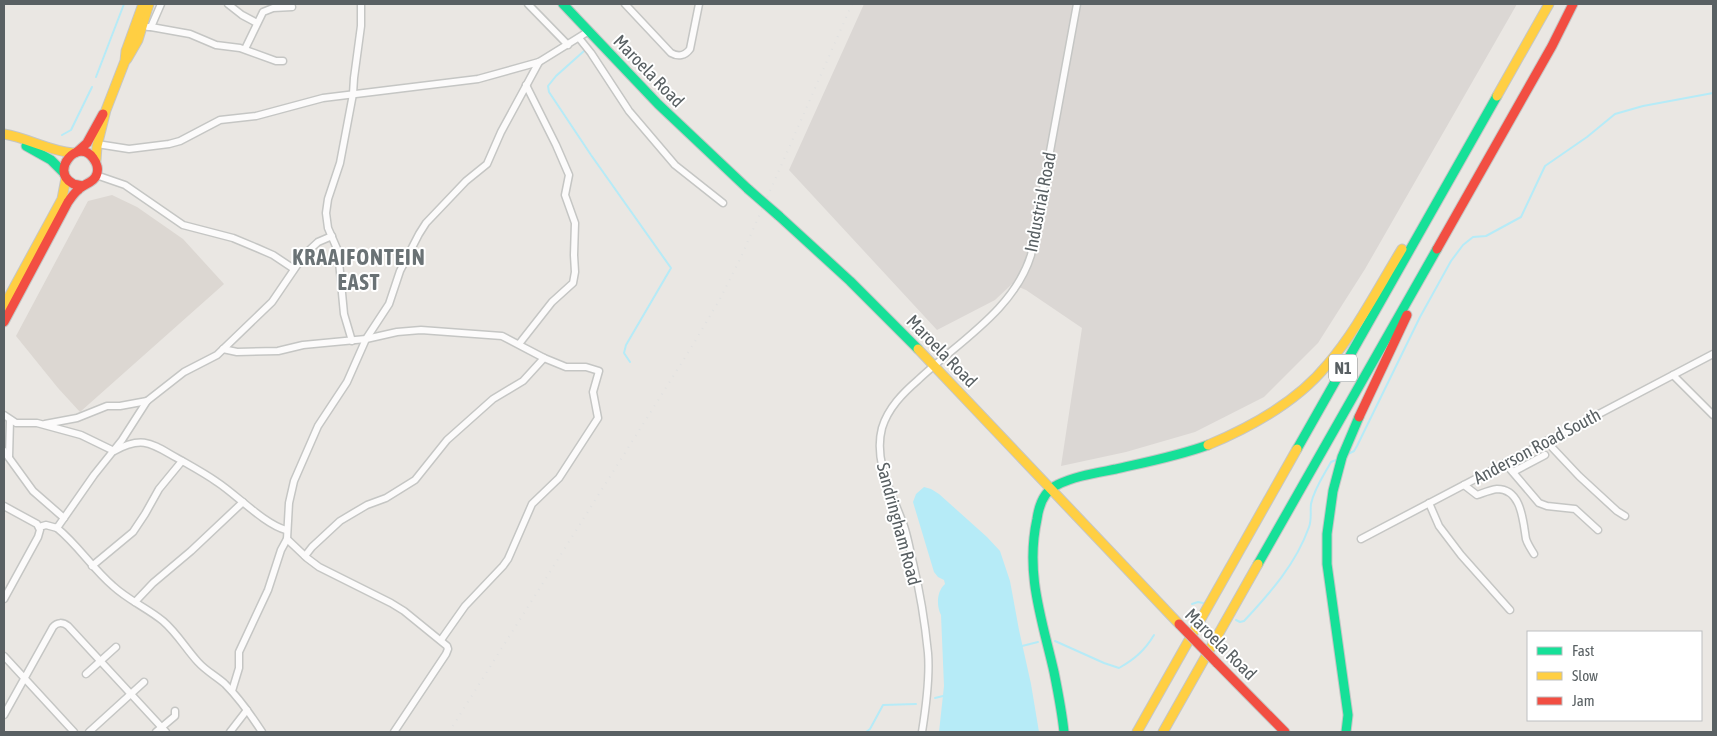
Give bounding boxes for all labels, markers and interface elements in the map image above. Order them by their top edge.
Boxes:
street label: Maroela Road [609,30,689,112]
street label: Industrial Road [1020,150,1060,254]
district label: KRAAIFONTEIN EAST [292,244,426,295]
street label: Maroela Road [902,310,982,392]
road number: N1 [1329,354,1357,382]
street label: Anderson Road South [1470,404,1604,488]
street label: Sandringham Road [873,460,925,588]
street label: Maroela Road [1181,604,1261,684]
legend [1527,631,1702,721]
text: Fast [1572,642,1594,659]
text: Slow [1572,667,1598,684]
text: Jam [1572,692,1595,709]

